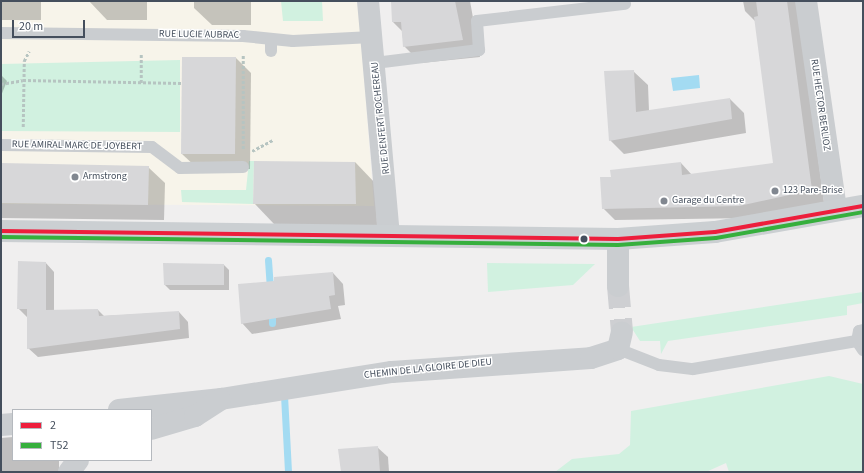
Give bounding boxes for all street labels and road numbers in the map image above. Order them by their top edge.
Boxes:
street label: RUE LUCIE AUBRAC [159,28,239,42]
street label: RUE HECTOR BERLIOZ [808,58,832,152]
street label: RUE DENFERT ROCHEREAU [369,61,393,175]
street label: RUE AMIRAL MARC DE JOYBERT [12,139,142,153]
street label: CHEMIN DE LA GLOIRE DE DIEU [363,356,493,382]

